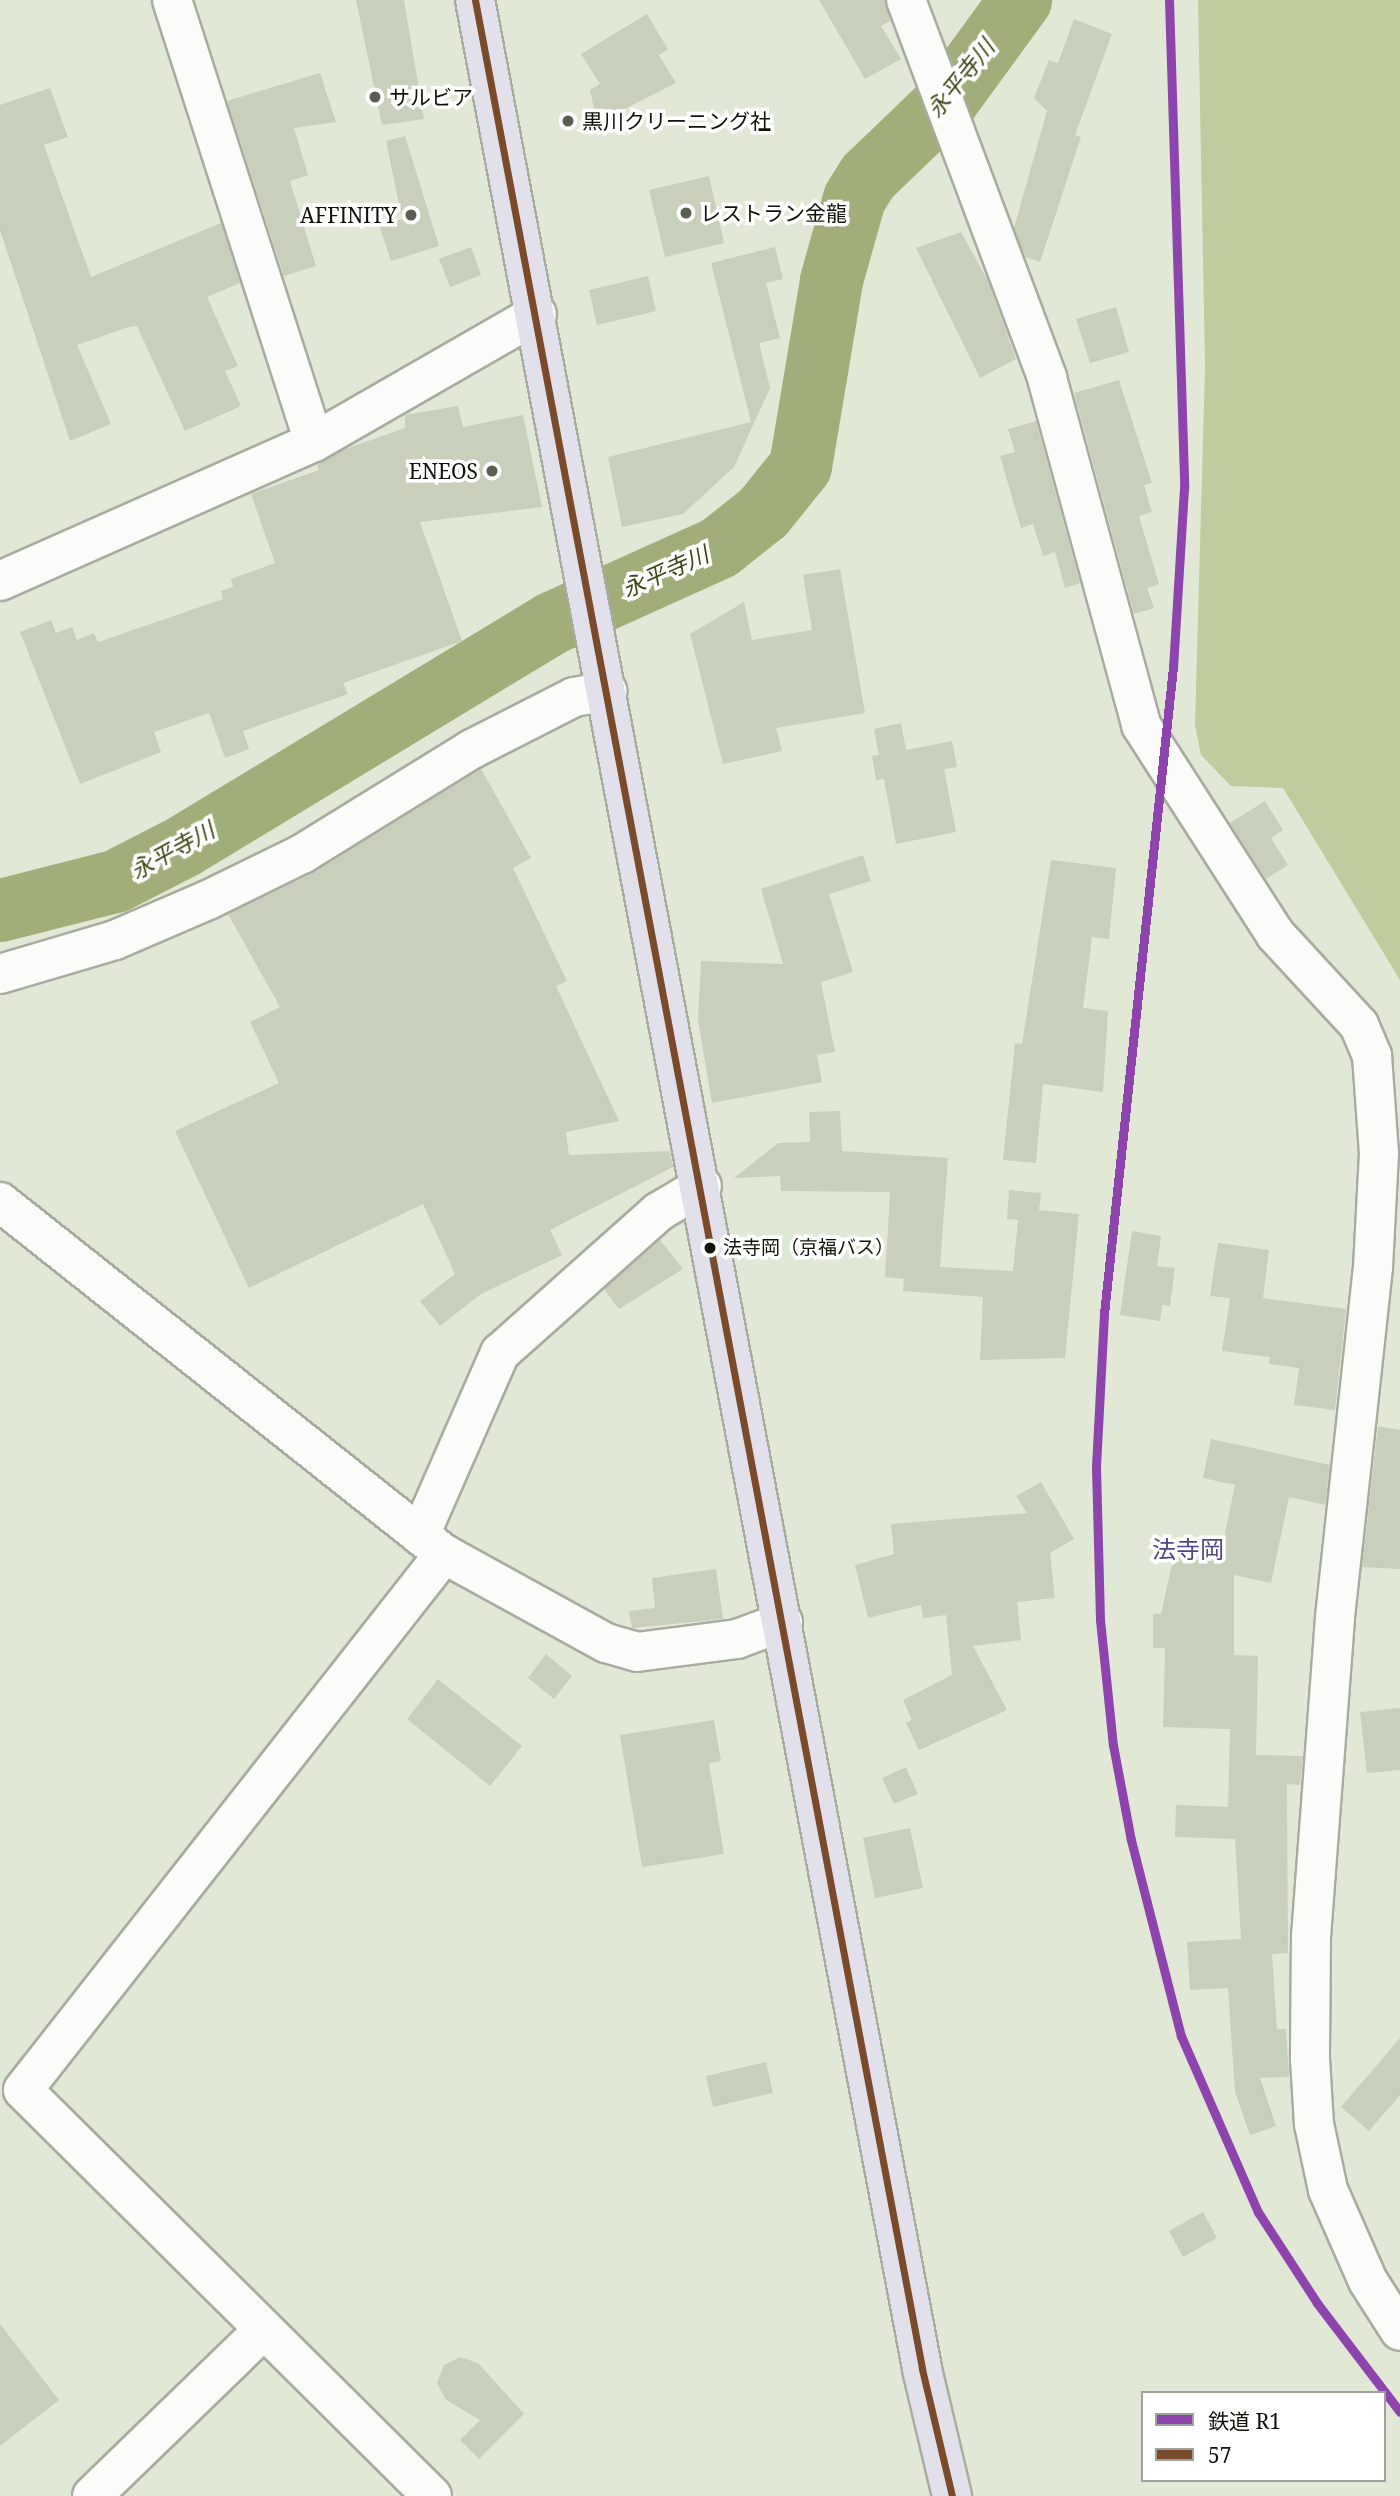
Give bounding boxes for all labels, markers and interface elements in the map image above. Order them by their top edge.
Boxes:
water label: 永平寺川 [920,34,1000,122]
place label: サルビア [389,84,473,110]
marker: サルビア [367,89,383,105]
place label: 黒川クリーニング社 [582,108,771,134]
marker: 黒川クリーニング社 [560,113,576,129]
place label: レストラン金龍 [700,200,847,226]
place label: AFFINITY [300,202,397,228]
marker: レストラン金龍 [678,205,694,221]
marker: AFFINITY [403,207,419,223]
place label: ENEOS [409,458,478,484]
marker: ENEOS [484,463,500,479]
water label: 永平寺川 [617,540,713,602]
water label: 永平寺川 [125,816,219,884]
place label: 法寺岡（京福バス） [723,1237,894,1259]
marker: 法寺岡（京福バス） [703,1241,717,1255]
district label: 法寺岡 [1152,1535,1224,1563]
legend [1141,2391,1386,2482]
text: 鉄道 R1 [1208,2407,1281,2435]
text: 57 [1208,2441,1231,2469]

